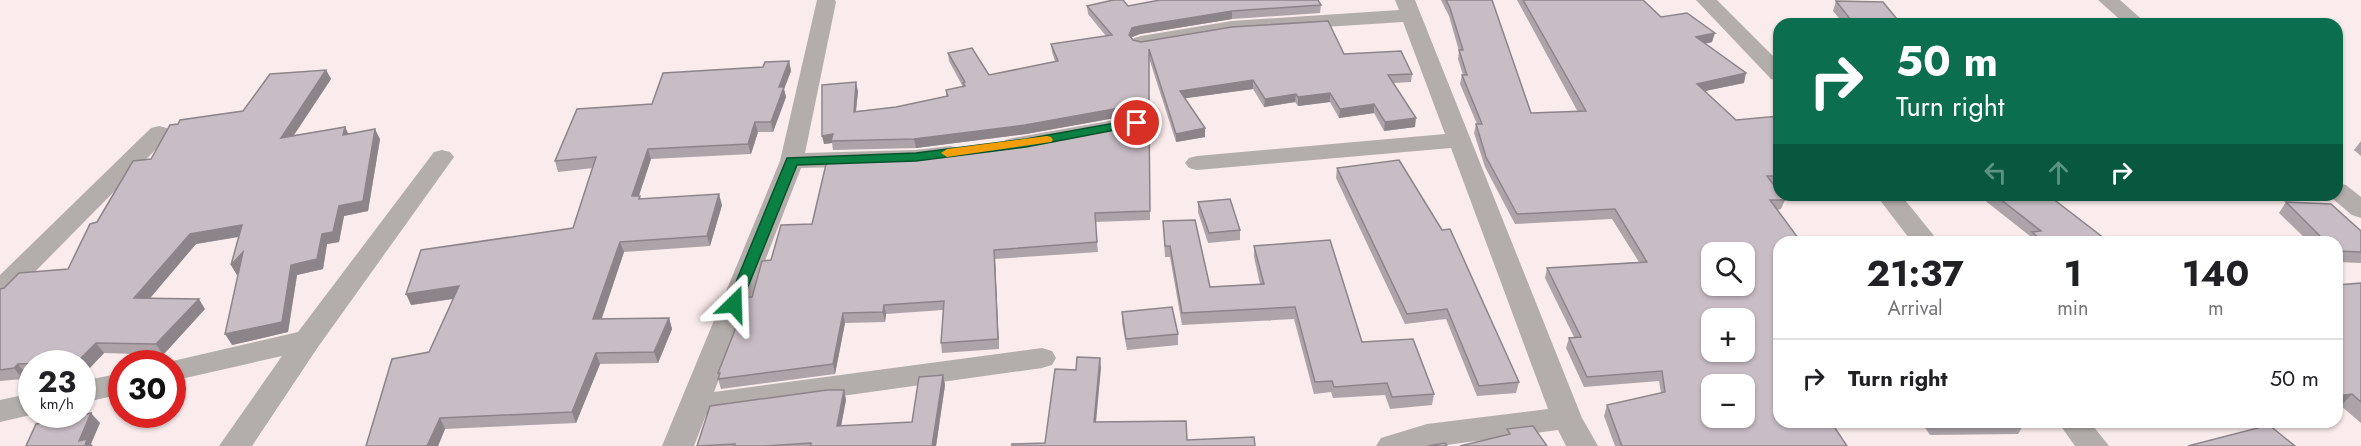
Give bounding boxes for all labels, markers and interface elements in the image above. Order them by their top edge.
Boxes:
text: 50 m [1896,31,1998,92]
icon: right [1797,42,1875,120]
text: Turn right [1896,87,2004,126]
pin [1111,97,1162,148]
icon: arrive [1120,106,1153,139]
icon: left [1979,156,2012,189]
icon: ahead [2042,156,2075,189]
icon: right [2105,156,2138,189]
map controls [1701,242,1755,428]
button: search [1701,242,1755,296]
text: 21:37 [1867,247,1964,299]
text: 1 [2064,247,2082,299]
text: 140 [2182,247,2249,299]
position arrow [702,272,766,336]
text: Arrival [1888,294,1943,323]
text: min [2057,294,2089,323]
text: m [2208,294,2224,323]
button: + [1701,308,1755,362]
speed limit sign: 30 [108,350,186,428]
text: 23 [38,360,76,403]
icon: right [1797,362,1830,395]
text: Turn right [1848,362,1948,394]
text: 50 m [2270,362,2319,394]
button: − [1701,374,1755,428]
text: km/h [40,393,74,415]

